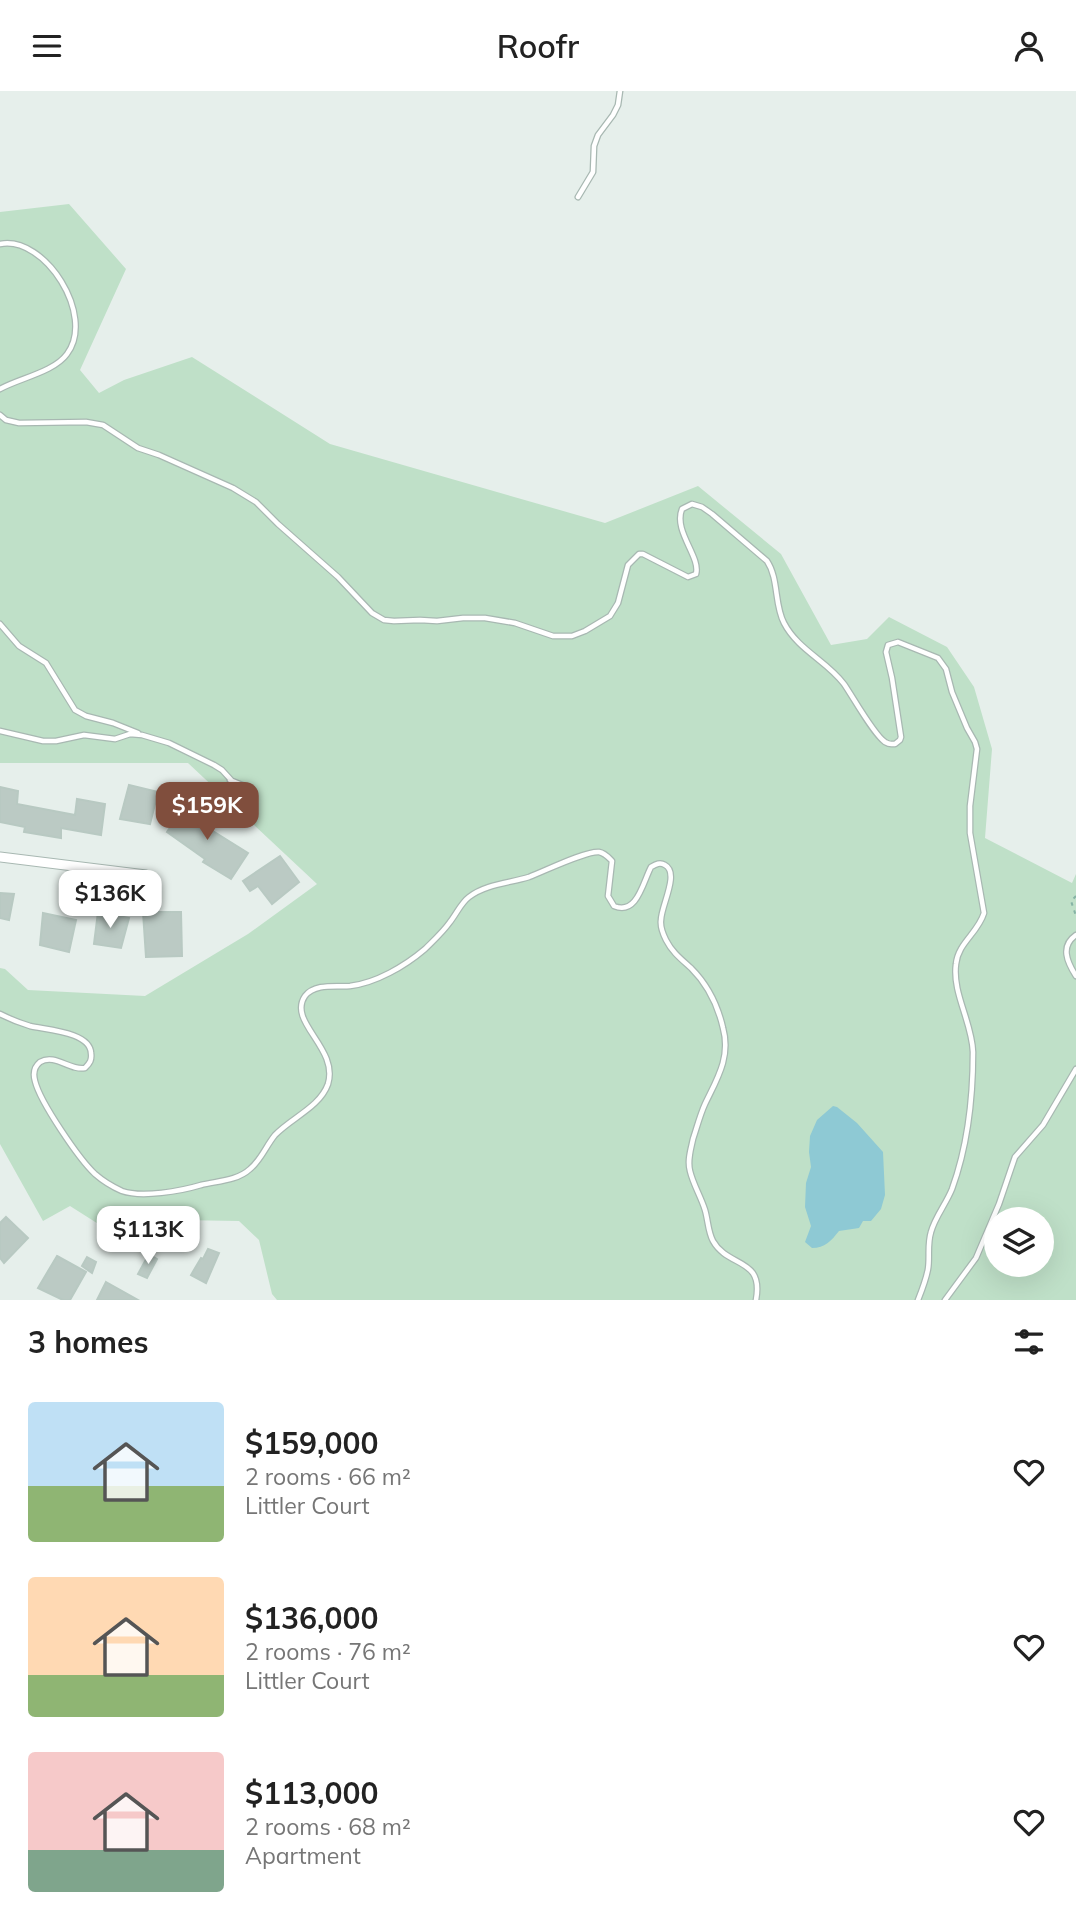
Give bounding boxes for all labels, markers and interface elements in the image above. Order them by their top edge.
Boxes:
text: Roofr [497,26,579,66]
icon: menu [28,27,66,65]
icon: person [1010,27,1048,65]
pin: $159K [158,783,256,842]
text: $159K [172,790,242,819]
pin: $136K [61,871,159,930]
text: $136K [75,878,145,907]
pin: $113K [99,1207,197,1266]
map controls [984,1207,1054,1277]
button: layers [984,1207,1054,1277]
text: $113K [113,1214,183,1243]
text: 3 homes [28,1323,149,1361]
icon: filters [1010,1323,1048,1361]
text: $159,000 [245,1424,378,1462]
icon: home [84,1430,168,1514]
icon: heart [1010,1453,1048,1491]
text: 2 rooms · 66 m² [245,1462,411,1491]
text: Littler Court [245,1491,369,1520]
text: $136,000 [245,1599,378,1637]
icon: home [84,1605,168,1689]
icon: heart [1010,1628,1048,1666]
text: 2 rooms · 76 m² [245,1637,411,1666]
text: Littler Court [245,1666,369,1695]
text: $113,000 [245,1774,378,1812]
icon: home [84,1780,168,1864]
icon: heart [1010,1803,1048,1841]
text: 2 rooms · 68 m² [245,1812,411,1841]
text: Apartment [245,1841,361,1870]

